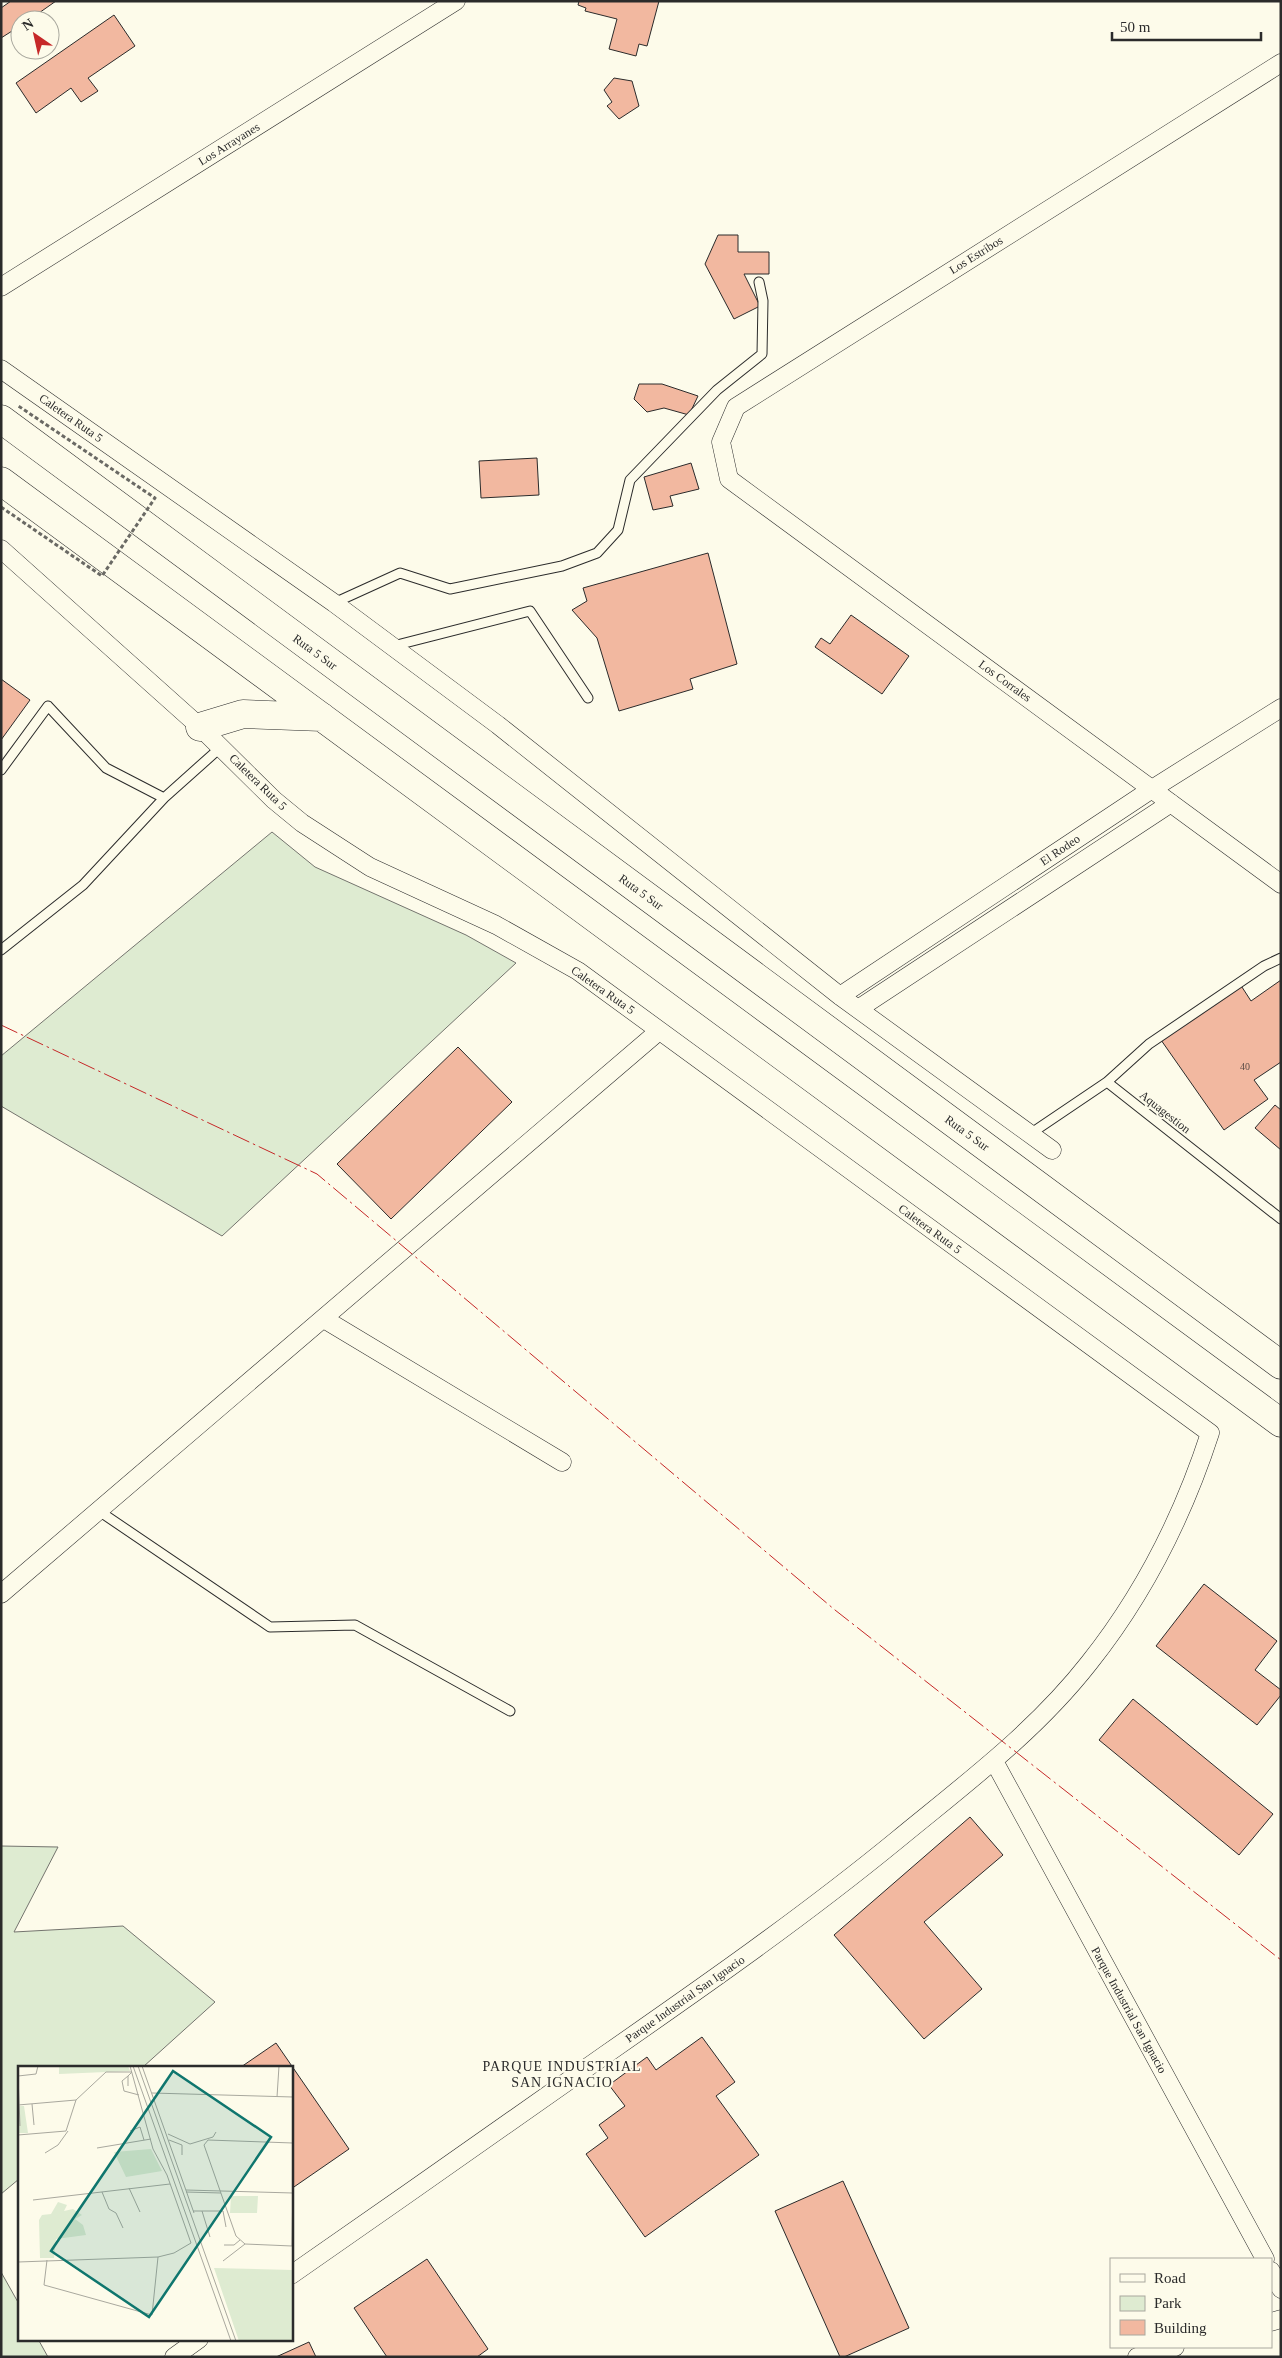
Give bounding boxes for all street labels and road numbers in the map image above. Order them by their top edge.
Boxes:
street label: Los Arrayanes [196,119,263,168]
street label: Los Estribos [947,233,1006,277]
street label: Caletera Ruta 5 [36,391,106,445]
street label: Ruta 5 Sur [290,631,340,673]
street label: Los Corrales [976,657,1034,705]
street label: Caletera Ruta 5 [226,751,290,813]
street label: El Rodeo [1037,832,1083,868]
street label: Ruta 5 Sur [616,871,666,913]
street label: Caletera Ruta 5 [568,963,638,1017]
street label: Aquagestion [1137,1088,1193,1136]
street label: Ruta 5 Sur [942,1112,992,1154]
street label: Caletera Ruta 5 [896,1201,964,1257]
street label: Parque Industrial San Ignacio [1088,1944,1170,2076]
street label: Parque Industrial San Ignacio [623,1952,747,2046]

